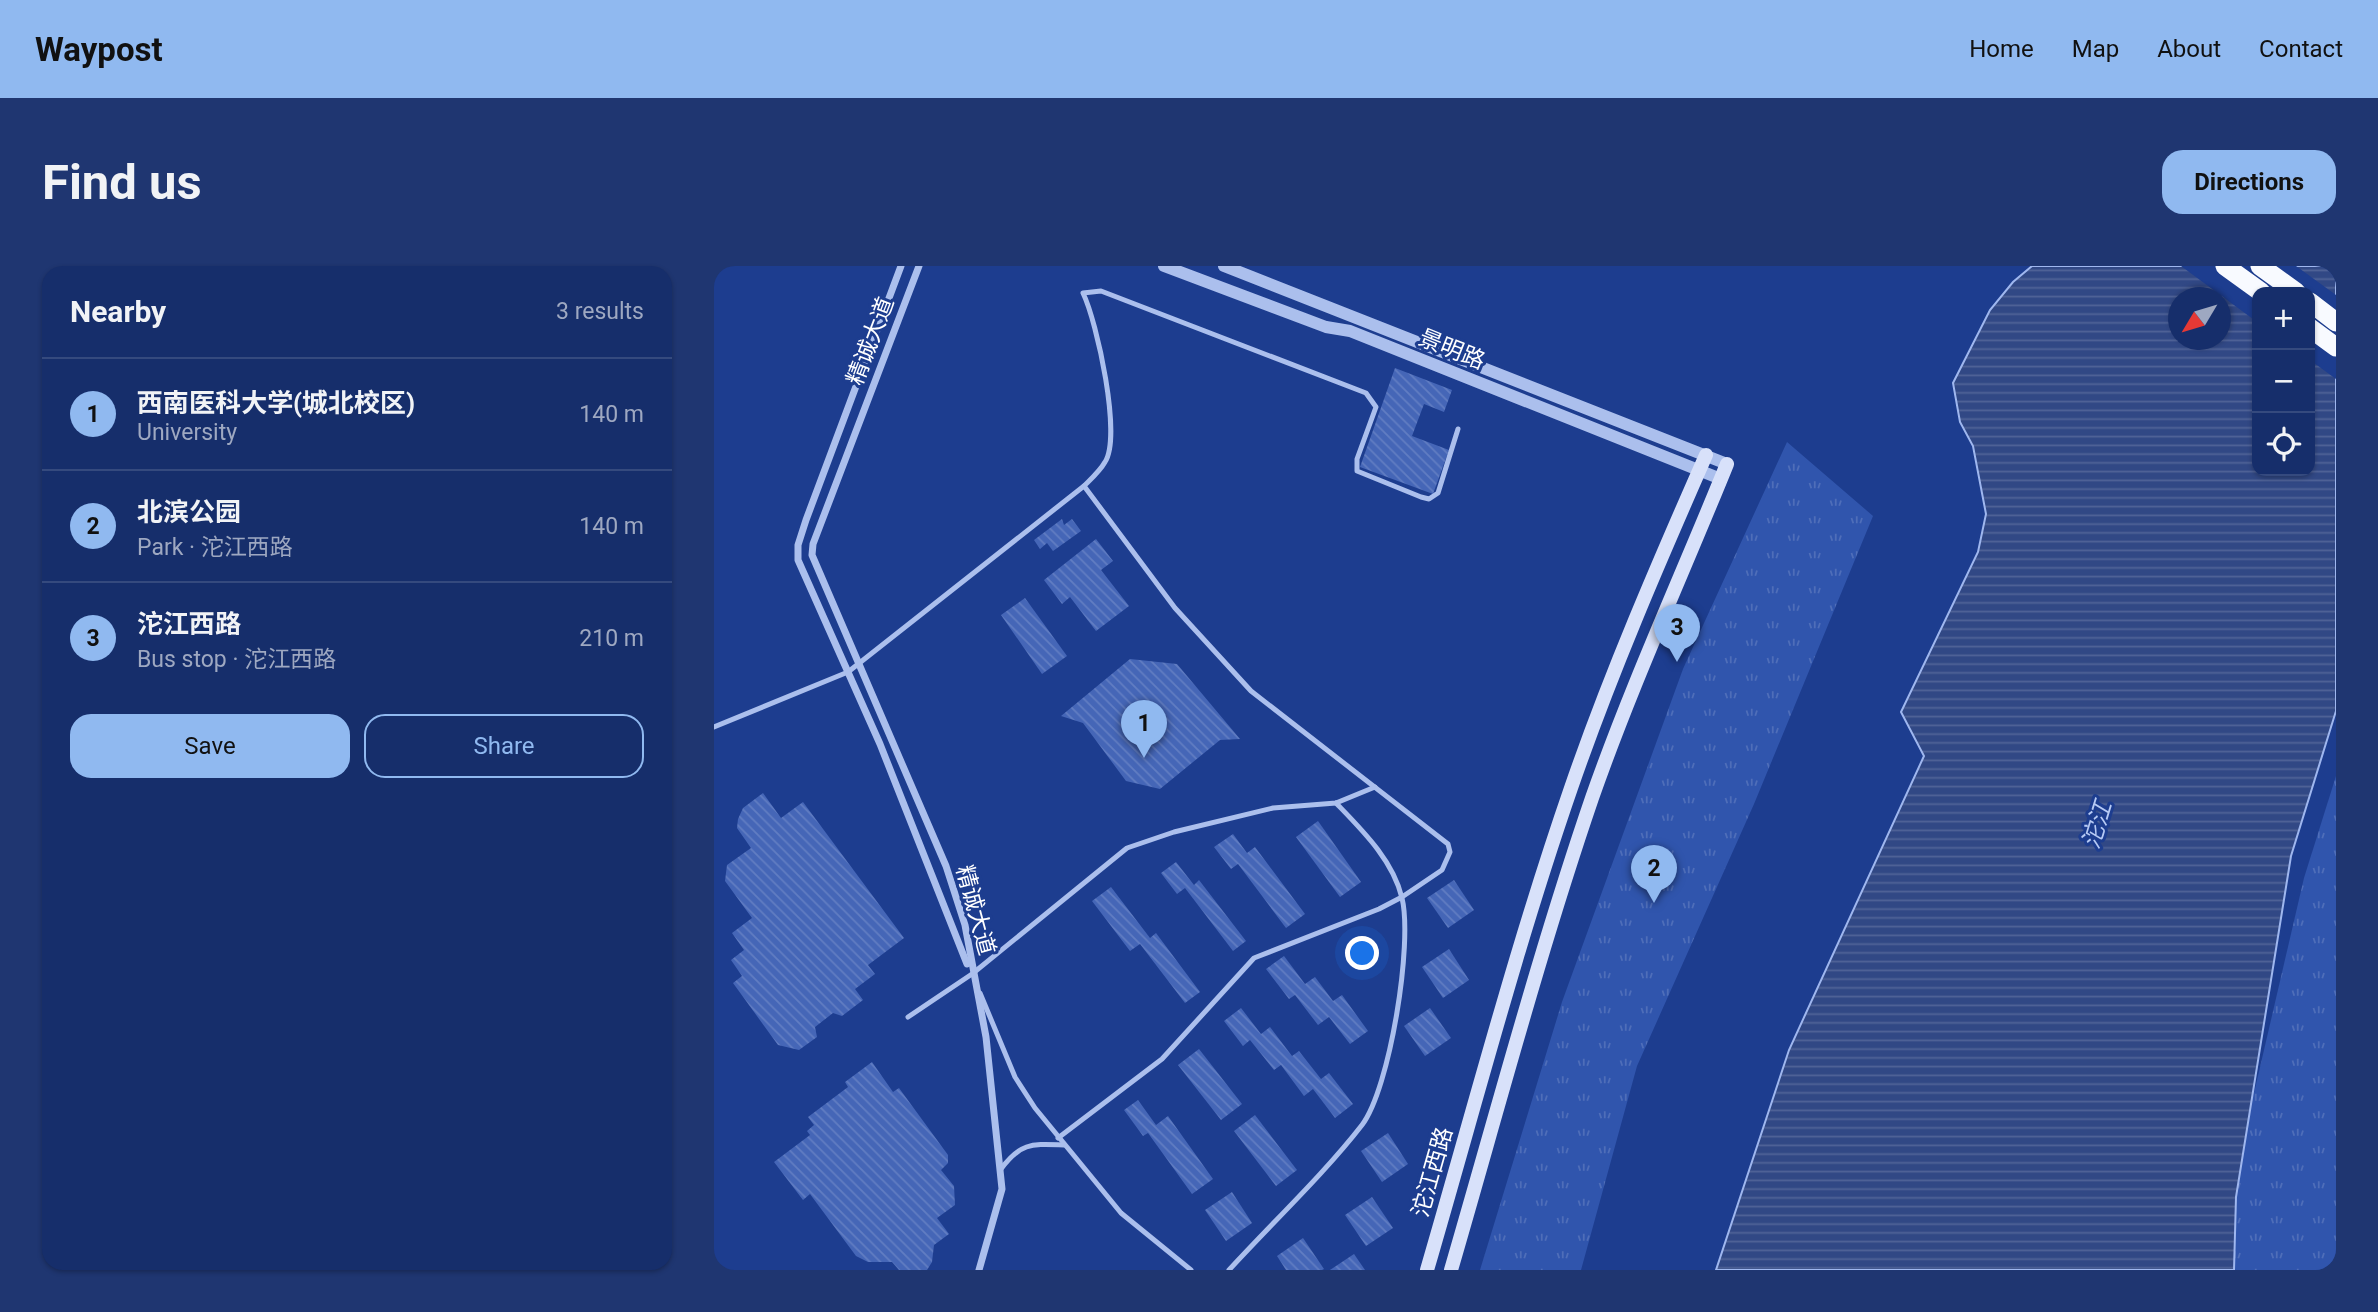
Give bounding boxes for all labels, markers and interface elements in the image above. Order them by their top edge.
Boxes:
text: Waypost [35,30,163,69]
text: Home [1969,35,2034,63]
text: Map [2072,35,2119,63]
text: About [2157,35,2221,63]
text: Contact [2259,35,2343,63]
button: Directions [2162,150,2336,214]
text: Find us [42,154,202,211]
north arrow [2168,287,2231,350]
map controls [2252,287,2315,476]
button: + [2252,287,2315,350]
street label: 精诚大道 [841,293,900,389]
text: Nearby [70,294,166,329]
text: 3 results [556,298,644,325]
street label: 景明路 [1415,324,1489,375]
button: − [2252,350,2315,413]
text: 西南医科大学(城北校区) [137,388,415,418]
text: 1 [86,401,100,428]
text: 140 m [579,401,644,428]
button: locate [2252,413,2315,476]
text: University [137,419,237,446]
text: 北滨公园 [137,497,241,527]
text: 2 [86,513,100,540]
text: 140 m [579,513,644,540]
text: Park · 沱江西路 [137,534,293,561]
pin: 3 [1654,604,1700,662]
text: 沱江西路 [137,609,241,639]
text: 3 [86,625,100,652]
text: 210 m [579,625,644,652]
text: Bus stop · 沱江西路 [137,646,336,673]
pin: 1 [1121,700,1167,758]
button: Save [70,714,350,778]
button: Share [364,714,644,778]
water label: 沱江 [2077,795,2118,852]
pin: 2 [1631,845,1677,903]
street label: 精诚大道 [951,862,1000,958]
your location [1345,936,1379,970]
street label: 沱江西路 [1407,1124,1458,1220]

